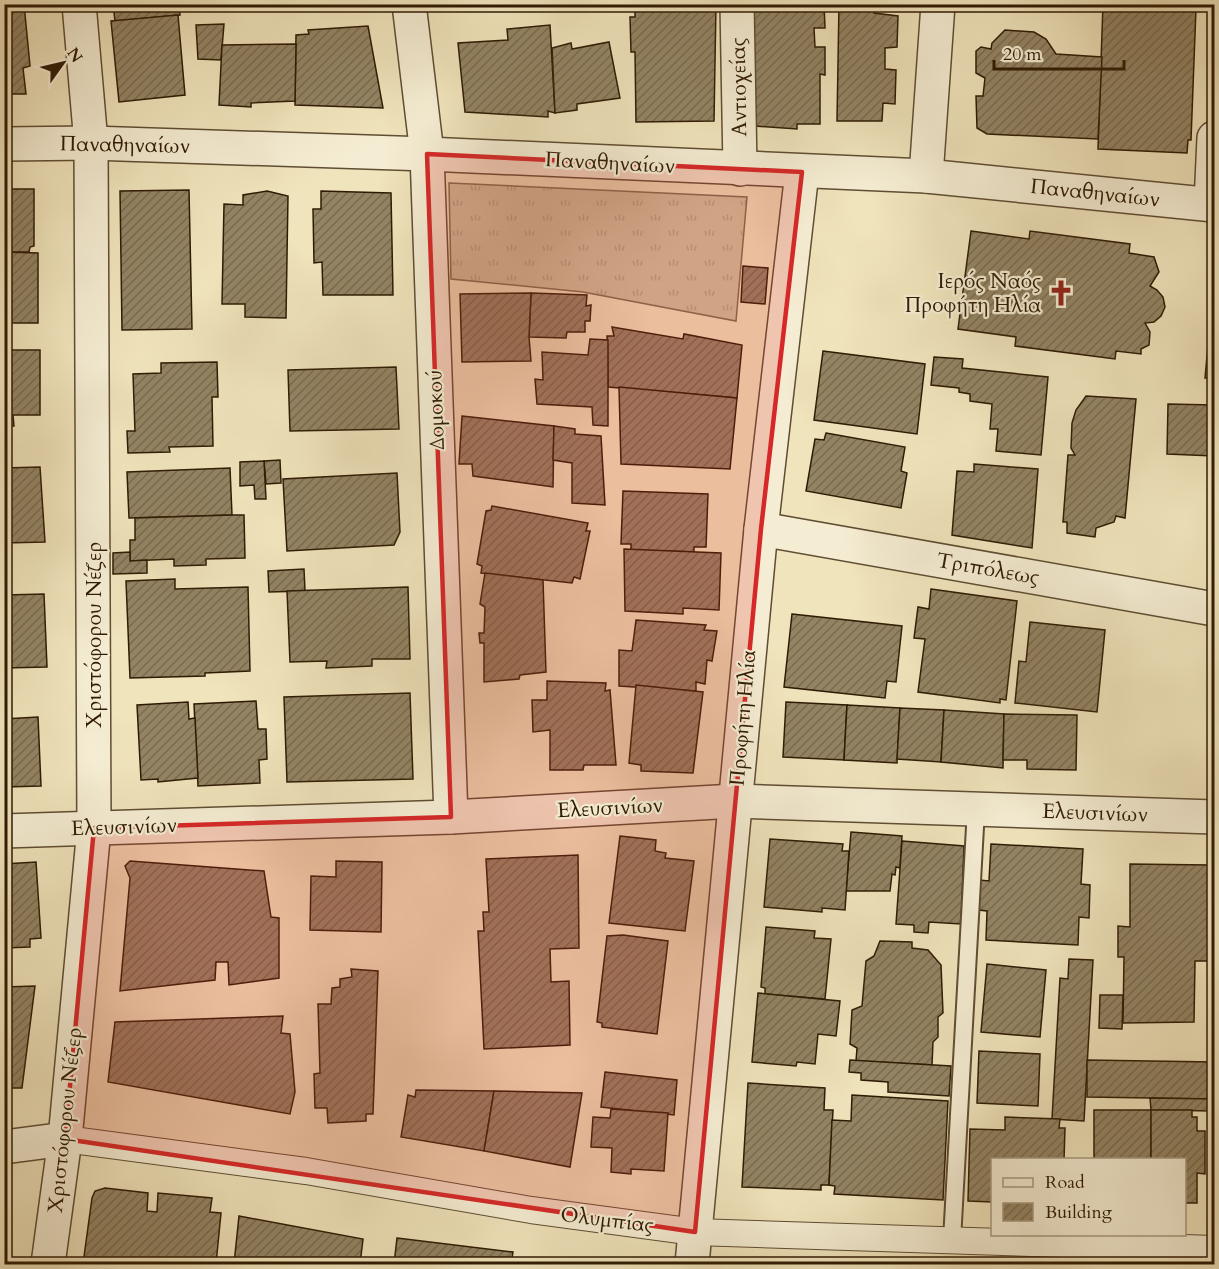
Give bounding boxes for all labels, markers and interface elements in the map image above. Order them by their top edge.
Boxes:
north arrow [33,33,93,93]
scale bar [994,33,1124,71]
street label: Αντιοχείας [724,37,754,137]
text: 20 m [1003,42,1042,67]
text: N [62,43,88,67]
street label: Παναθηναίων [60,129,190,161]
street label: Παναθηναίων [544,145,676,181]
street label: Παναθηναίων [1029,172,1161,214]
place label: Ιερός Ναός Προφήτη Ηλία [905,267,1041,320]
church icon: Ιερός Ναός Προφήτη Ηλία [1046,278,1076,308]
street label: Δομοκού [420,370,452,450]
street label: Χριστόφορου Νέζερ [80,542,109,728]
street label: Τριπόλεως [934,546,1042,592]
street label: Προφήτη Ηλία [723,649,763,787]
street label: Ελευσινίων [556,791,664,825]
street label: Ελευσινίων [1042,797,1148,829]
street label: Ελευσινίων [71,811,177,843]
street label: Χριστόφορου Νέζερ [41,1026,89,1214]
legend [991,1158,1186,1236]
text: Road [1045,1170,1085,1195]
street label: Ολυμπίας [559,1200,655,1240]
text: Building [1045,1200,1113,1225]

